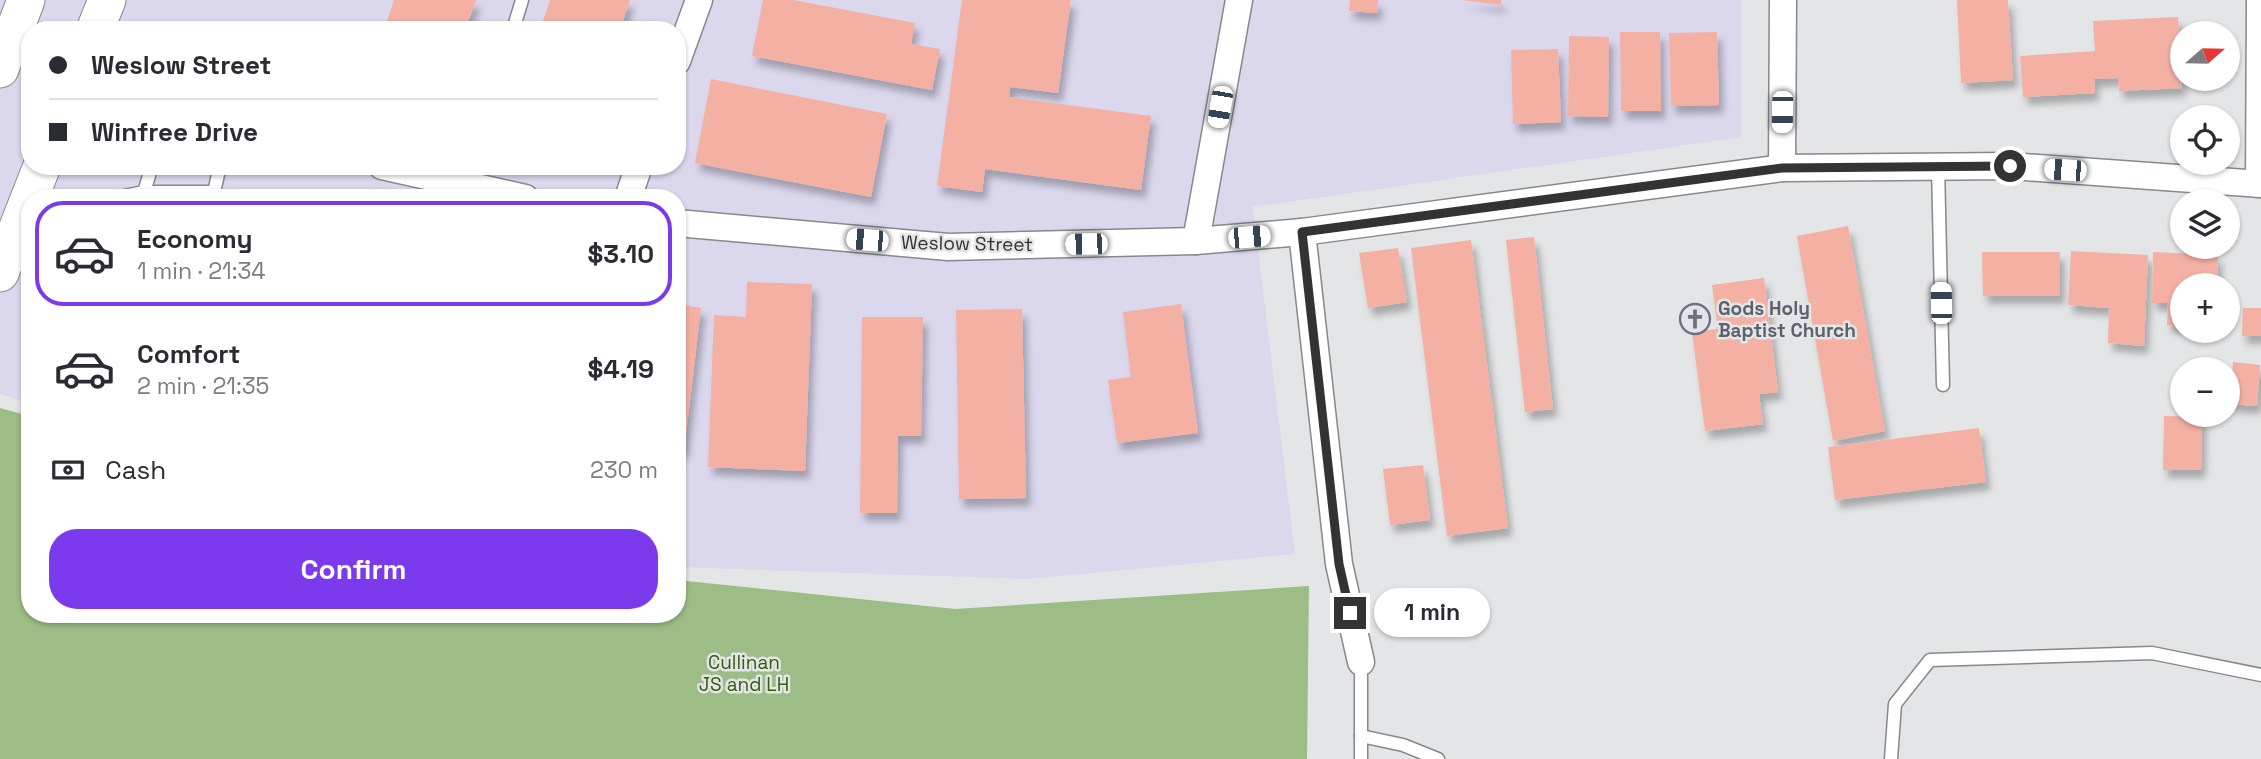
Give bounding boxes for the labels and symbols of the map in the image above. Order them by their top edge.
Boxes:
north arrow [2170,21,2240,91]
car [1207,84,1234,130]
car [1772,91,1793,133]
route start [1994,150,2026,182]
car [2044,158,2087,182]
car [1228,225,1271,249]
car [846,228,889,252]
street label: Weslow Street [901,230,1033,257]
car [1065,233,1108,255]
car [1931,282,1952,324]
place label: Gods Holy Baptist Church [1718,296,1856,343]
church icon: Gods Holy Baptist Church [1678,302,1712,336]
callout: 1 min [1374,588,1490,638]
route end [1334,597,1366,629]
park label: Cullinan JS and LH [699,650,789,697]

